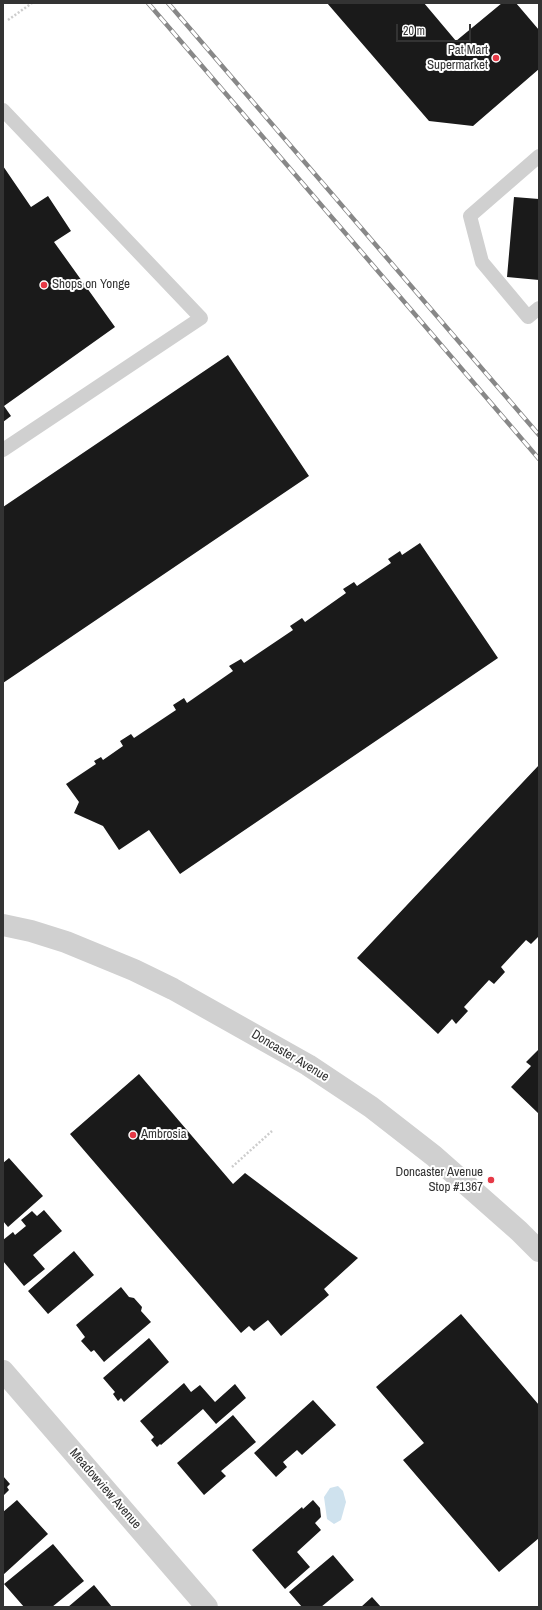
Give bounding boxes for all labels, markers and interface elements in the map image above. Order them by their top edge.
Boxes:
scale bar [398,16,473,42]
text: 20 m [403,23,425,39]
place label: Pat Mart Supermarket [427,43,488,74]
marker: Pat Mart Supermarket [491,53,501,63]
place label: Shops on Yonge [52,277,130,293]
marker: Shops on Yonge [39,280,49,290]
street label: Doncaster Avenue [248,1027,332,1085]
place label: Ambrosia [141,1127,187,1143]
marker: Ambrosia [128,1130,138,1140]
place label: Doncaster Avenue Stop #1367 [395,1165,483,1196]
marker: Doncaster Avenue Stop #1367 [486,1175,496,1185]
street label: Meadowview Avenue [66,1446,144,1532]

